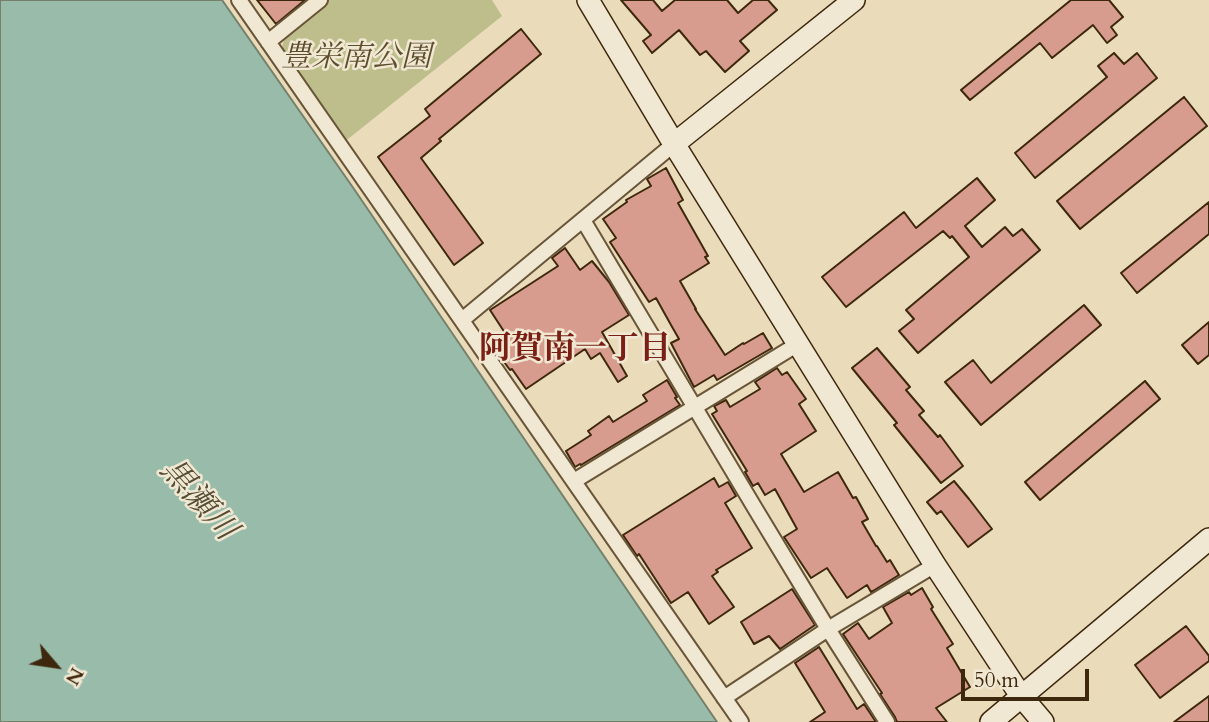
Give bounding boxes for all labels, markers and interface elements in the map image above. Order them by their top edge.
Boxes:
park label: 豊栄南公園 [281,41,431,77]
district label: 阿賀南一丁目 [479,332,671,370]
water label: 黒瀬川 [151,452,243,550]
north arrow [21,631,91,701]
scale bar [964,656,1092,700]
text: N [59,663,90,690]
text: 50 m [974,666,1019,695]

